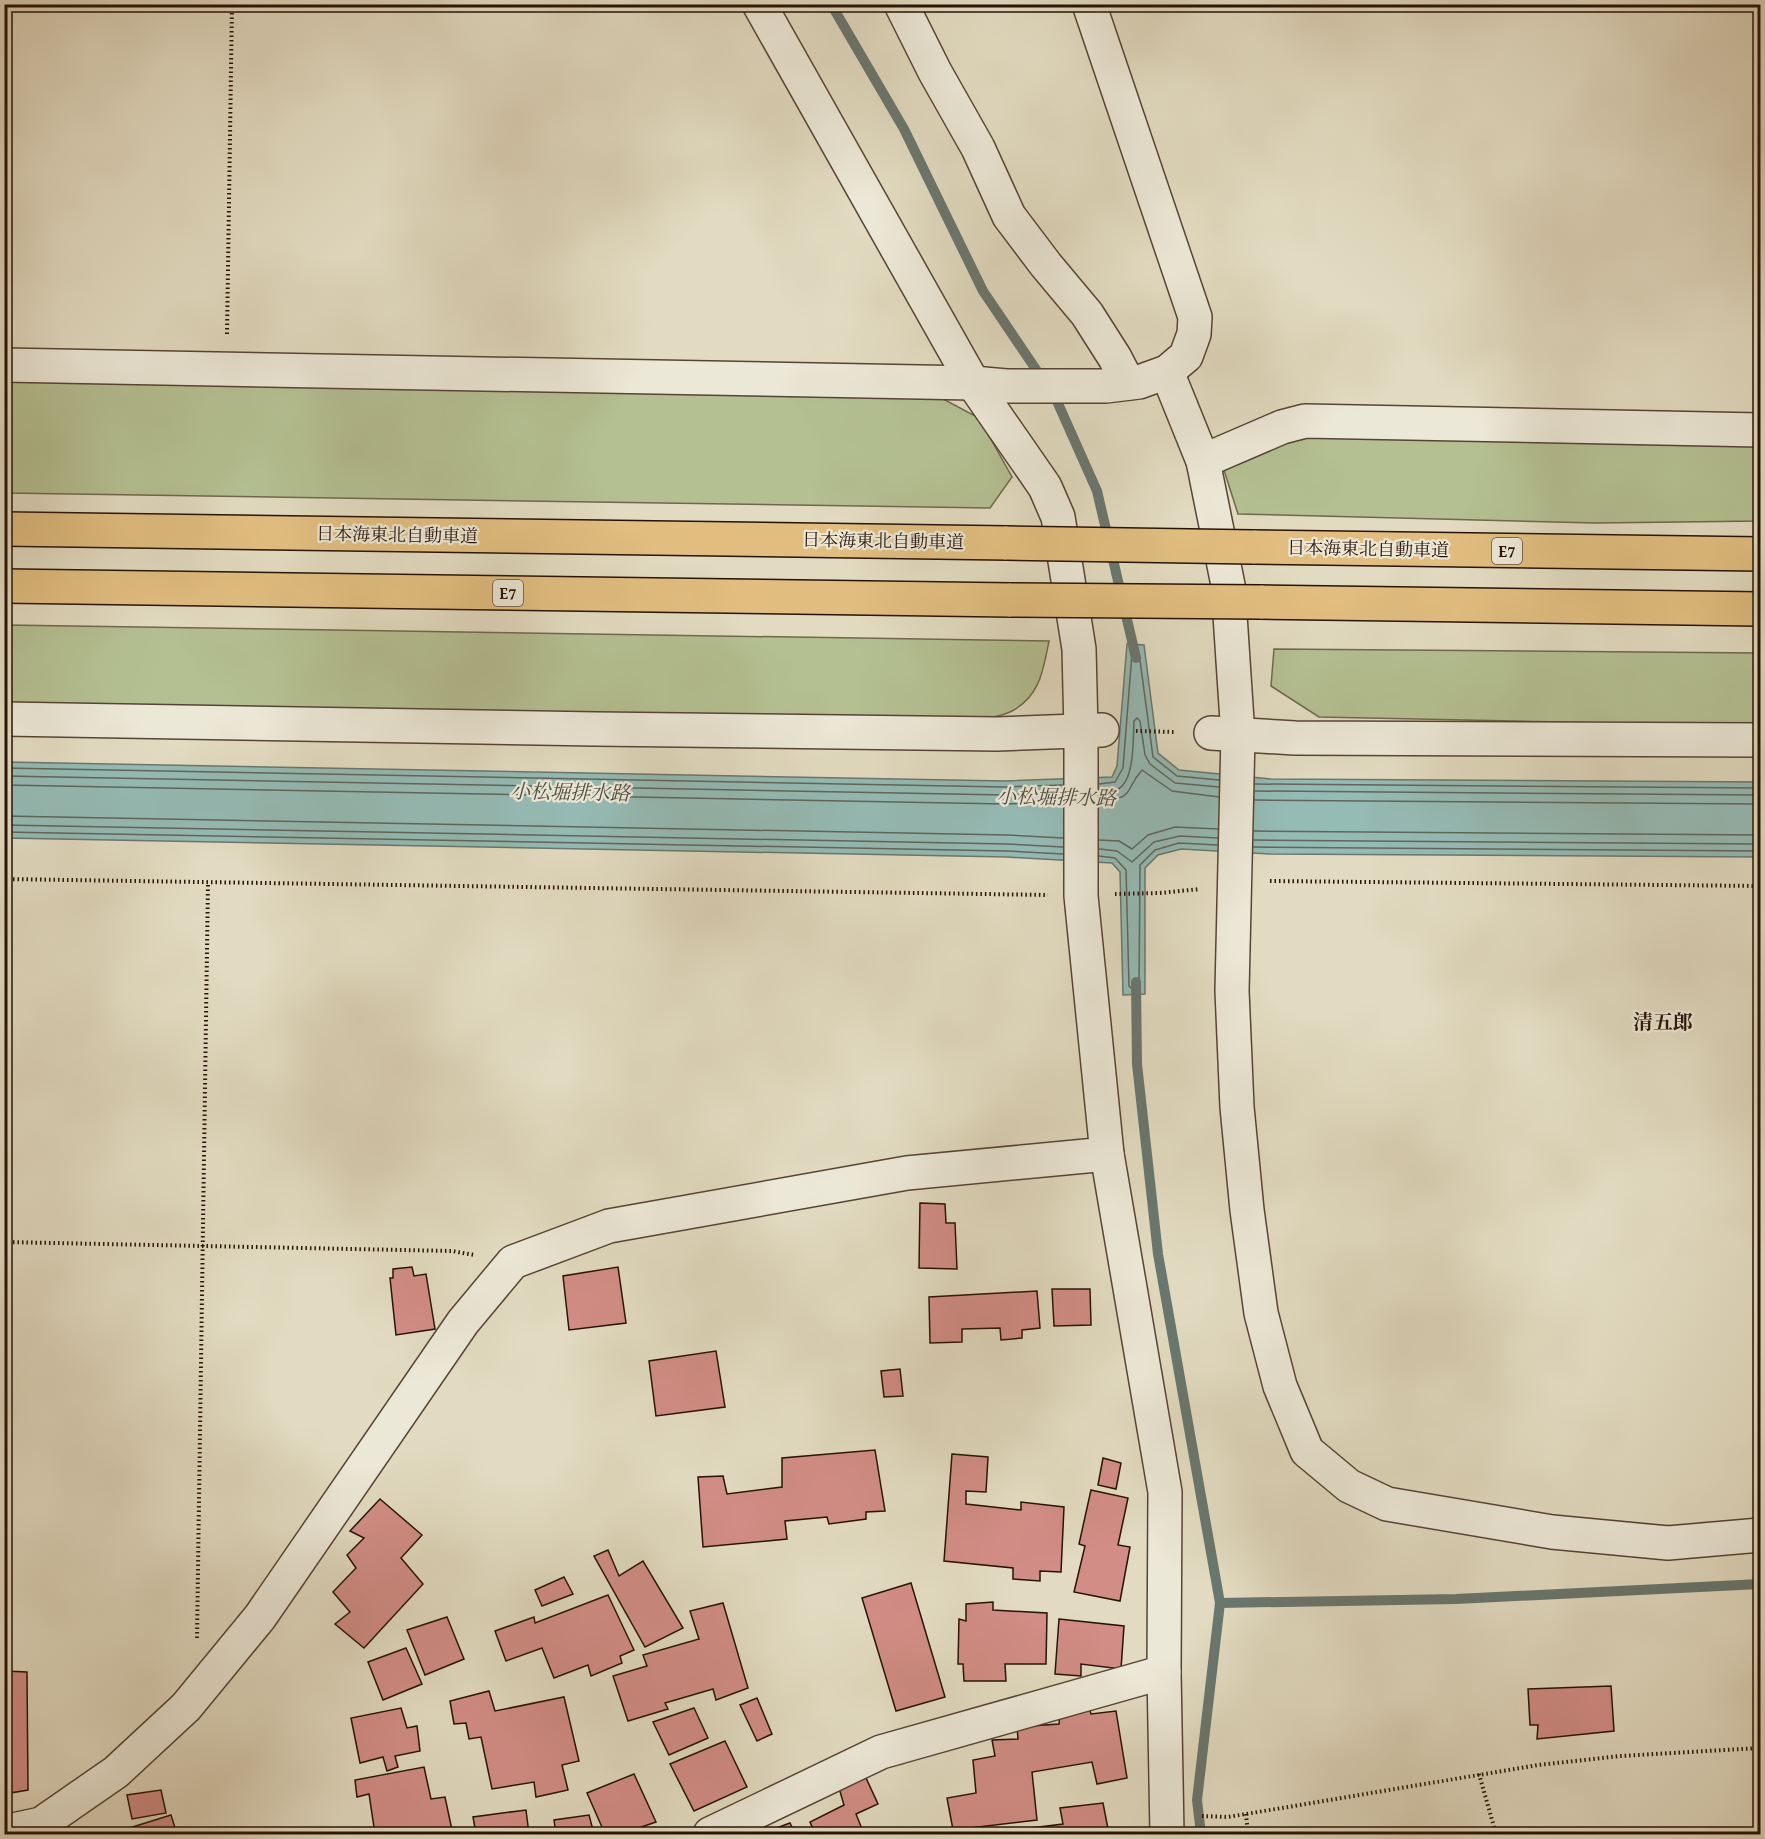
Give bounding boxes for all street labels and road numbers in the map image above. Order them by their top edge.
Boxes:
street label: 日本海東北自動車道 [316,520,478,549]
street label: 日本海東北自動車道 [802,526,964,555]
street label: 日本海東北自動車道 [1287,534,1449,563]
road number: E7 [1492,538,1522,564]
road number: E7 [493,580,523,606]

